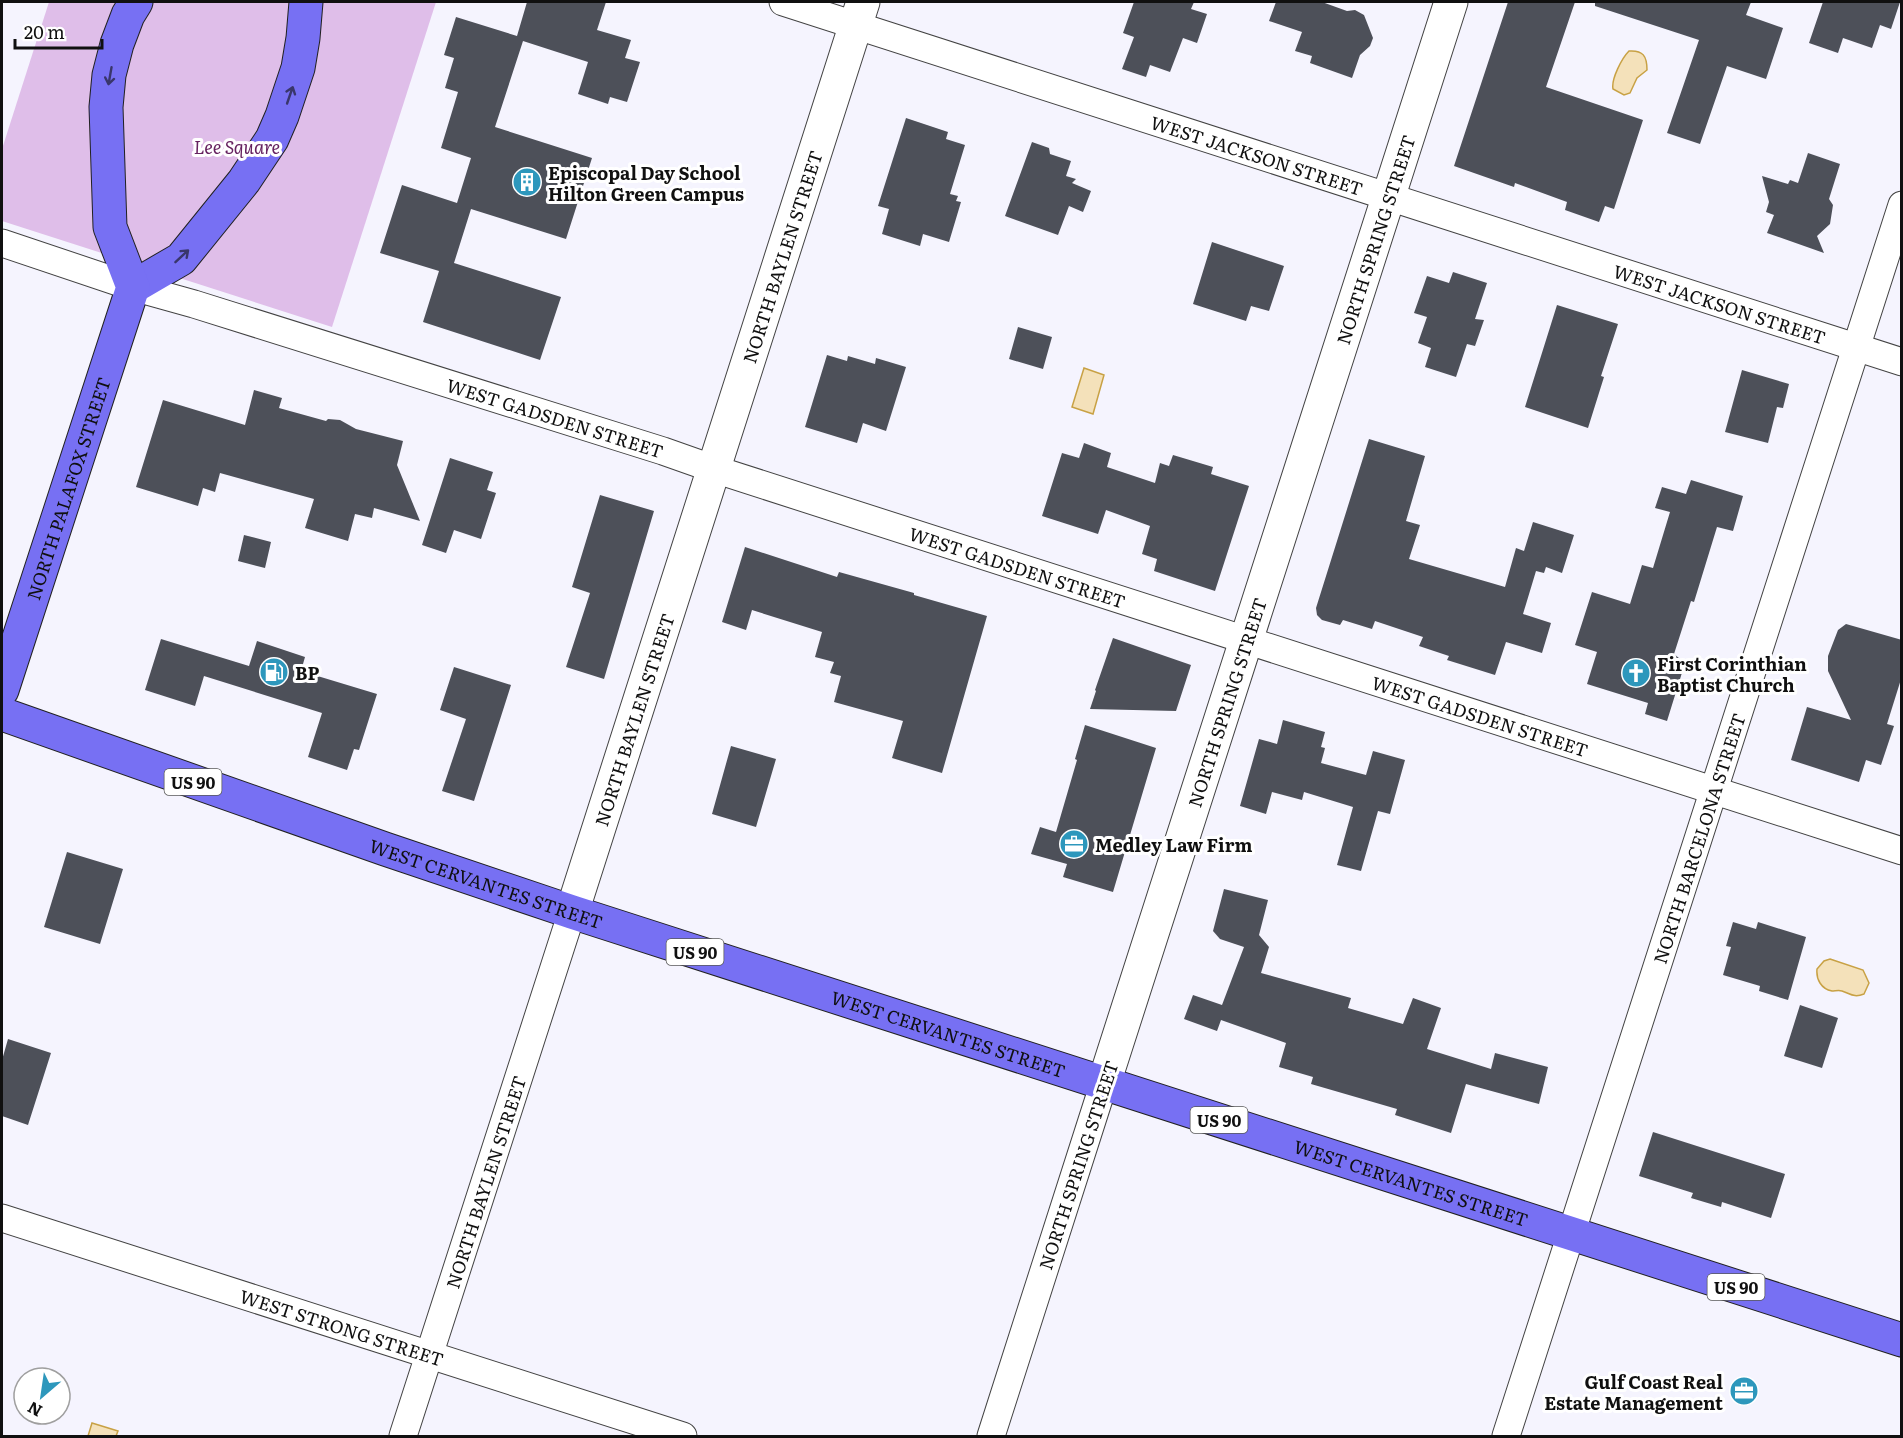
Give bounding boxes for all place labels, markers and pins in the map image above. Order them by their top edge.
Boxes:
place label: Episcopal Day School Hilton Green Campus [548,159,744,207]
building icon: Episcopal Day School Hilton Green Campus [511,166,543,198]
place label: First Corinthian Baptist Church [1657,650,1807,698]
fuel station icon: BP [258,656,290,688]
church icon: First Corinthian Baptist Church [1620,657,1652,689]
place label: BP [295,659,319,686]
office icon: Medley Law Firm [1058,828,1090,860]
place label: Medley Law Firm [1095,831,1252,858]
place label: Gulf Coast Real Estate Management [1544,1368,1723,1416]
office icon: Gulf Coast Real Estate Management [1728,1375,1760,1407]

